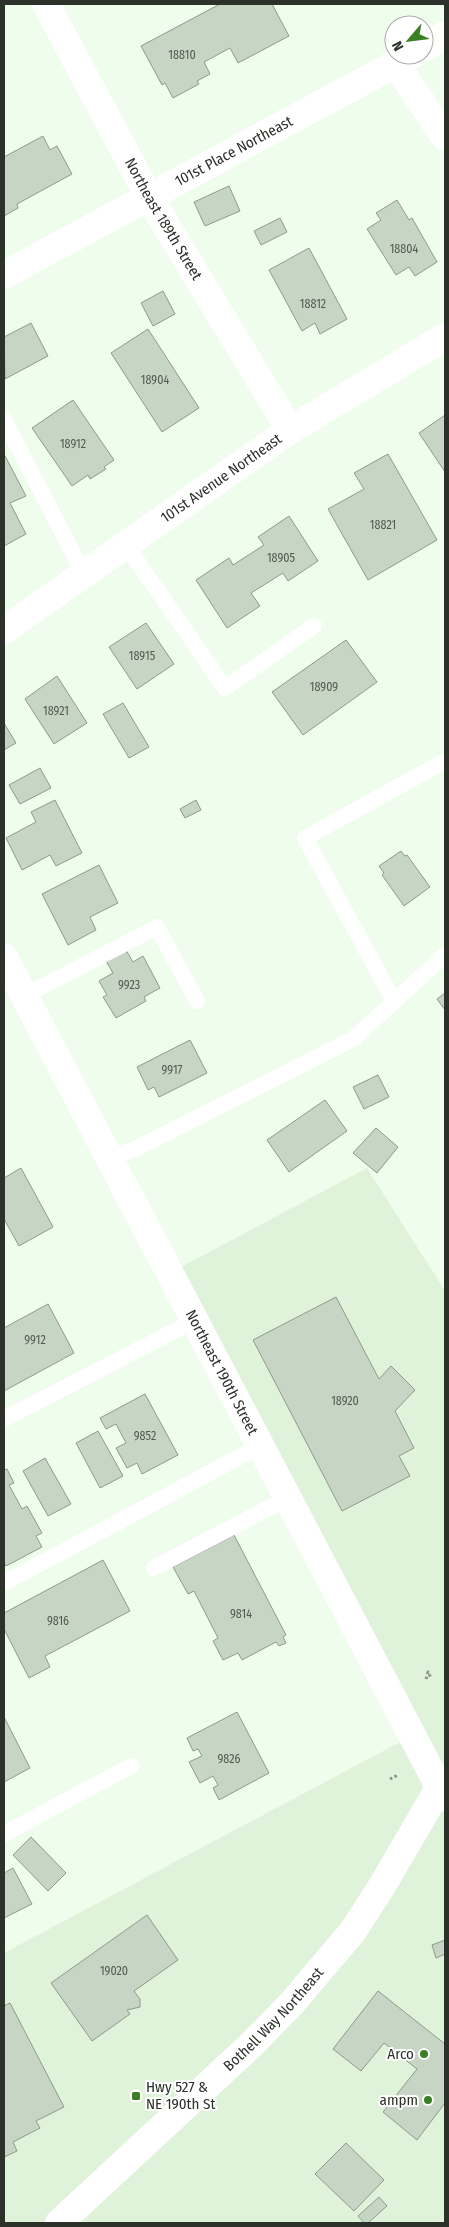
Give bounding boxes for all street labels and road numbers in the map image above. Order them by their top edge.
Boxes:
street label: 101st Place Northeast [172,112,296,190]
street label: Northeast 189th Street [121,155,206,283]
street label: 101st Avenue Northeast [157,430,285,527]
street label: Northeast 190th Street [182,1307,262,1438]
street label: Bothell Way Northeast [220,1964,327,2075]

